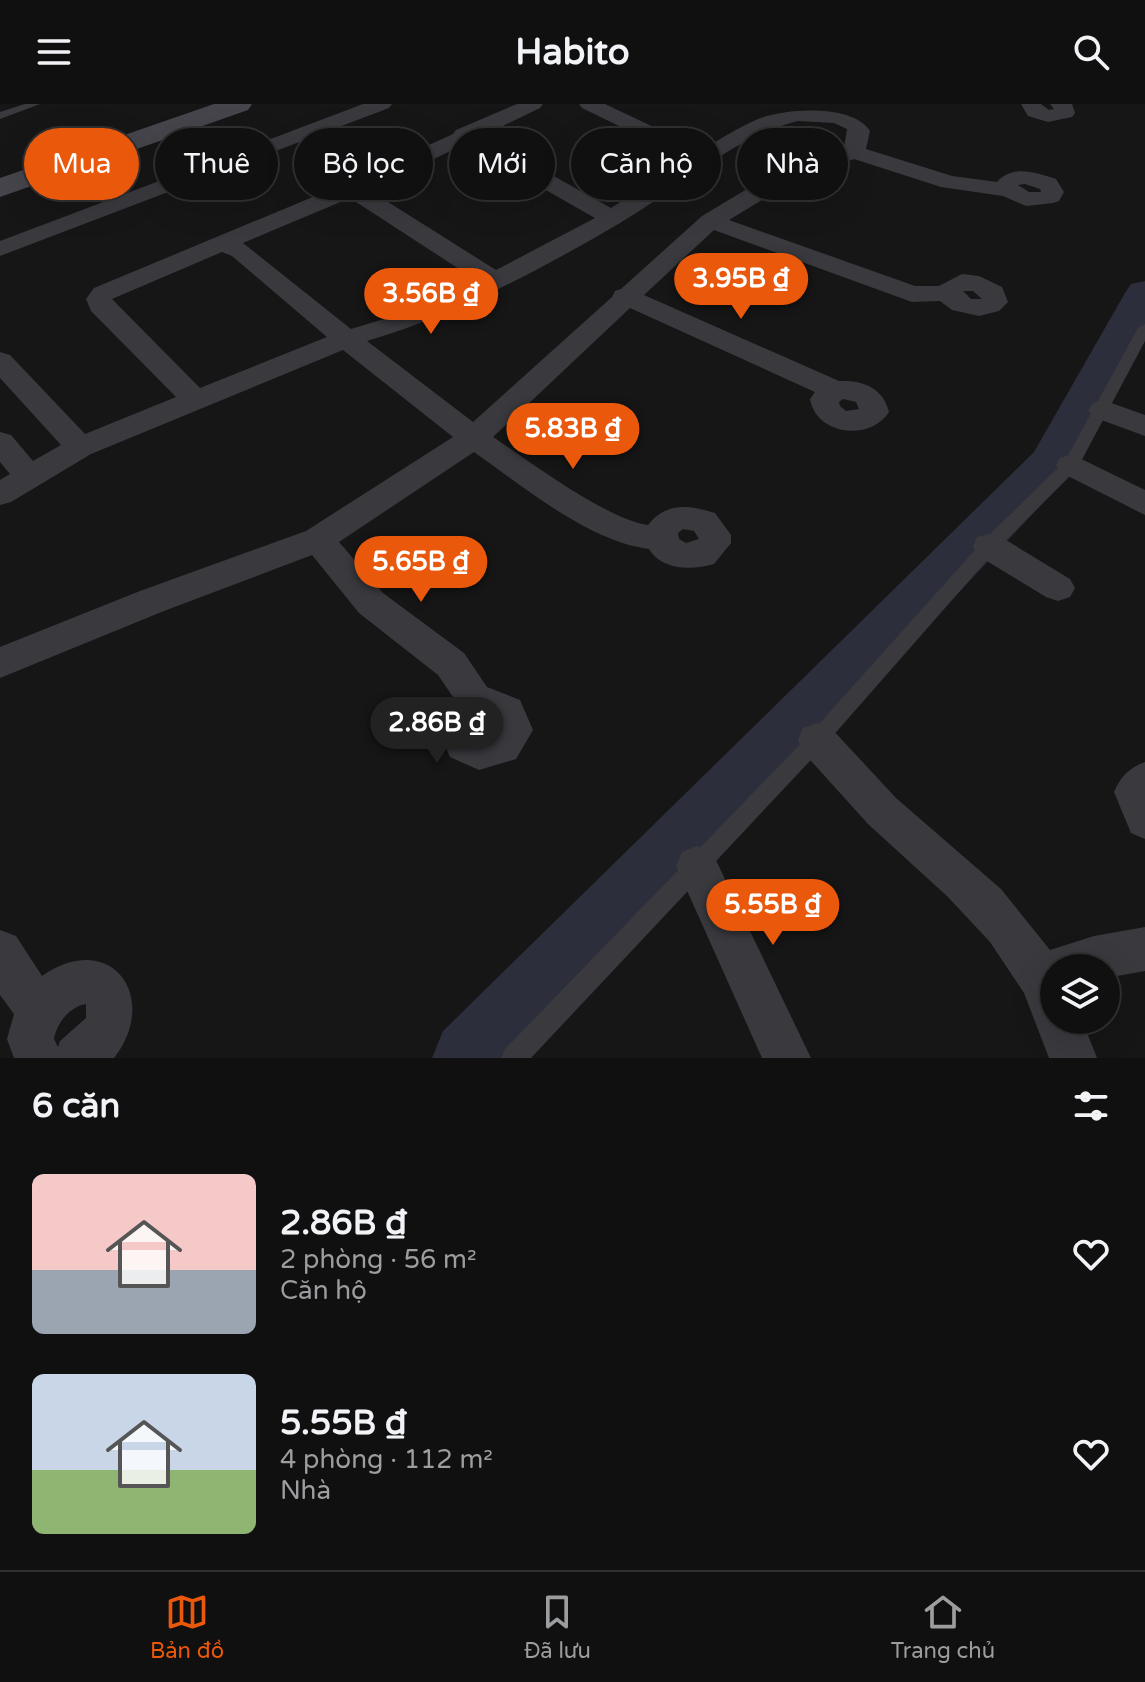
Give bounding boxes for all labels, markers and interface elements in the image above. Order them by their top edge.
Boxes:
icon: menu [32,30,76,74]
icon: search [1069,30,1113,74]
text: Habito [515,31,630,74]
chip: Mua [24,128,139,200]
chip: Thuê [155,128,278,200]
chip: Bộ lọc [294,128,433,200]
chip: Mới [449,128,555,200]
chip: Căn hộ [571,128,721,200]
chip: Nhà [737,128,848,200]
pin: 3.95B ₫ [667,253,815,321]
text: 3.95B ₫ [692,263,790,294]
pin: 3.56B ₫ [357,268,505,336]
text: 3.56B ₫ [382,278,480,309]
pin: 5.83B ₫ [499,403,647,471]
text: 5.83B ₫ [524,413,622,444]
pin: 5.65B ₫ [347,536,495,604]
text: 5.65B ₫ [372,546,470,577]
pin: 2.86B ₫ [363,697,511,765]
text: 2.86B ₫ [388,707,486,738]
pin: 5.55B ₫ [699,879,847,947]
text: 5.55B ₫ [724,889,822,920]
map controls [1040,954,1120,1034]
button: layers [1040,954,1120,1034]
icon: filters [1069,1084,1113,1128]
text: 6 căn [32,1086,120,1127]
text: 2.86B ₫ [280,1203,407,1244]
icon: home [96,1206,192,1302]
icon: heart [1069,1232,1113,1276]
text: 2 phòng · 56 m² [280,1244,477,1275]
text: Căn hộ [280,1275,367,1306]
text: 5.55B ₫ [280,1403,407,1444]
icon: home [96,1406,192,1502]
icon: heart [1069,1432,1113,1476]
text: 4 phòng · 112 m² [280,1444,493,1475]
text: Nhà [280,1475,331,1506]
tab: Bản đồ [150,1590,224,1664]
tab: Đã lưu [524,1590,591,1664]
tab: Trang chủ [891,1590,995,1664]

